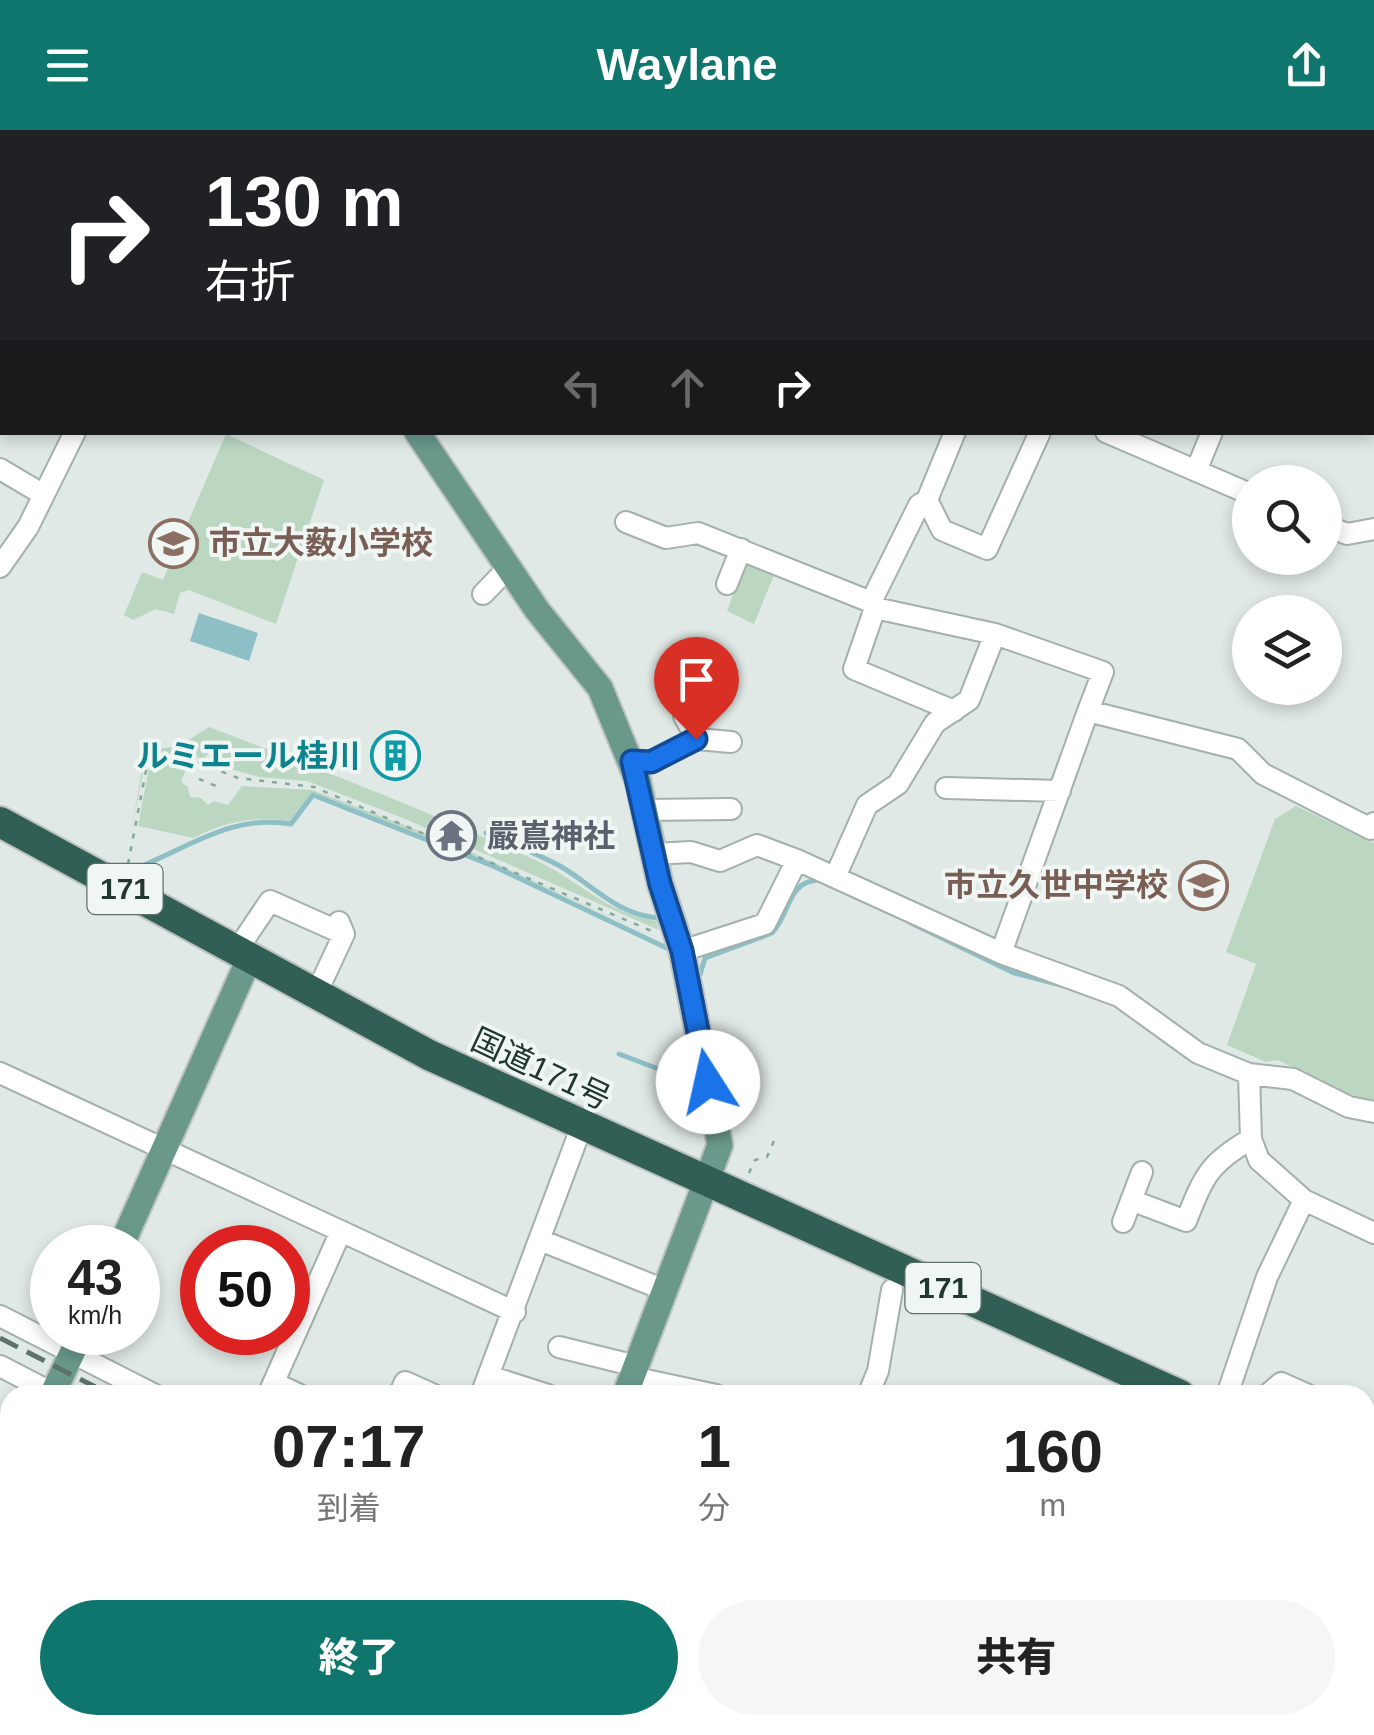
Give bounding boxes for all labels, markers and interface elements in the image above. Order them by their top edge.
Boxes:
icon: menu [40,38,95,93]
icon: share [1279,38,1334,93]
text: Waylane [597,39,777,90]
text: 130 m [205,163,403,241]
icon: right [40,170,170,300]
text: 右折 [205,256,295,307]
icon: left [555,360,610,415]
icon: ahead [660,360,715,415]
icon: right [765,360,820,415]
map controls [1232,465,1342,705]
button: search [1232,465,1342,575]
school or university icon: 市立大薮小学校 [148,517,200,569]
place label: 市立大薮小学校 [209,525,433,561]
button: layers [1232,595,1342,705]
pin [654,637,739,740]
icon: arrive [669,652,724,707]
building icon: ルミエール桂川 [369,730,421,782]
place label: ルミエール桂川 [136,738,360,774]
temple icon: 嚴嶌神社 [426,810,478,862]
place label: 嚴嶌神社 [487,818,615,854]
school or university icon: 市立久世中学校 [1177,859,1229,911]
road number: 171 [88,864,162,914]
place label: 市立久世中学校 [944,867,1168,903]
street label: 国道171号 [466,1021,616,1117]
position arrow [656,1030,760,1134]
speed limit sign: 50 [180,1225,310,1355]
text: 43 [67,1250,123,1306]
road number: 171 [906,1263,980,1313]
text: km/h [68,1301,122,1329]
text: 07:17 [272,1413,425,1480]
text: 1 [697,1413,731,1480]
text: 160 [1003,1418,1103,1485]
text: m [1040,1487,1066,1523]
text: 到着 [317,1490,381,1526]
text: 分 [698,1490,730,1526]
button: 終了 [40,1600,678,1715]
button: 共有 [698,1600,1335,1715]

